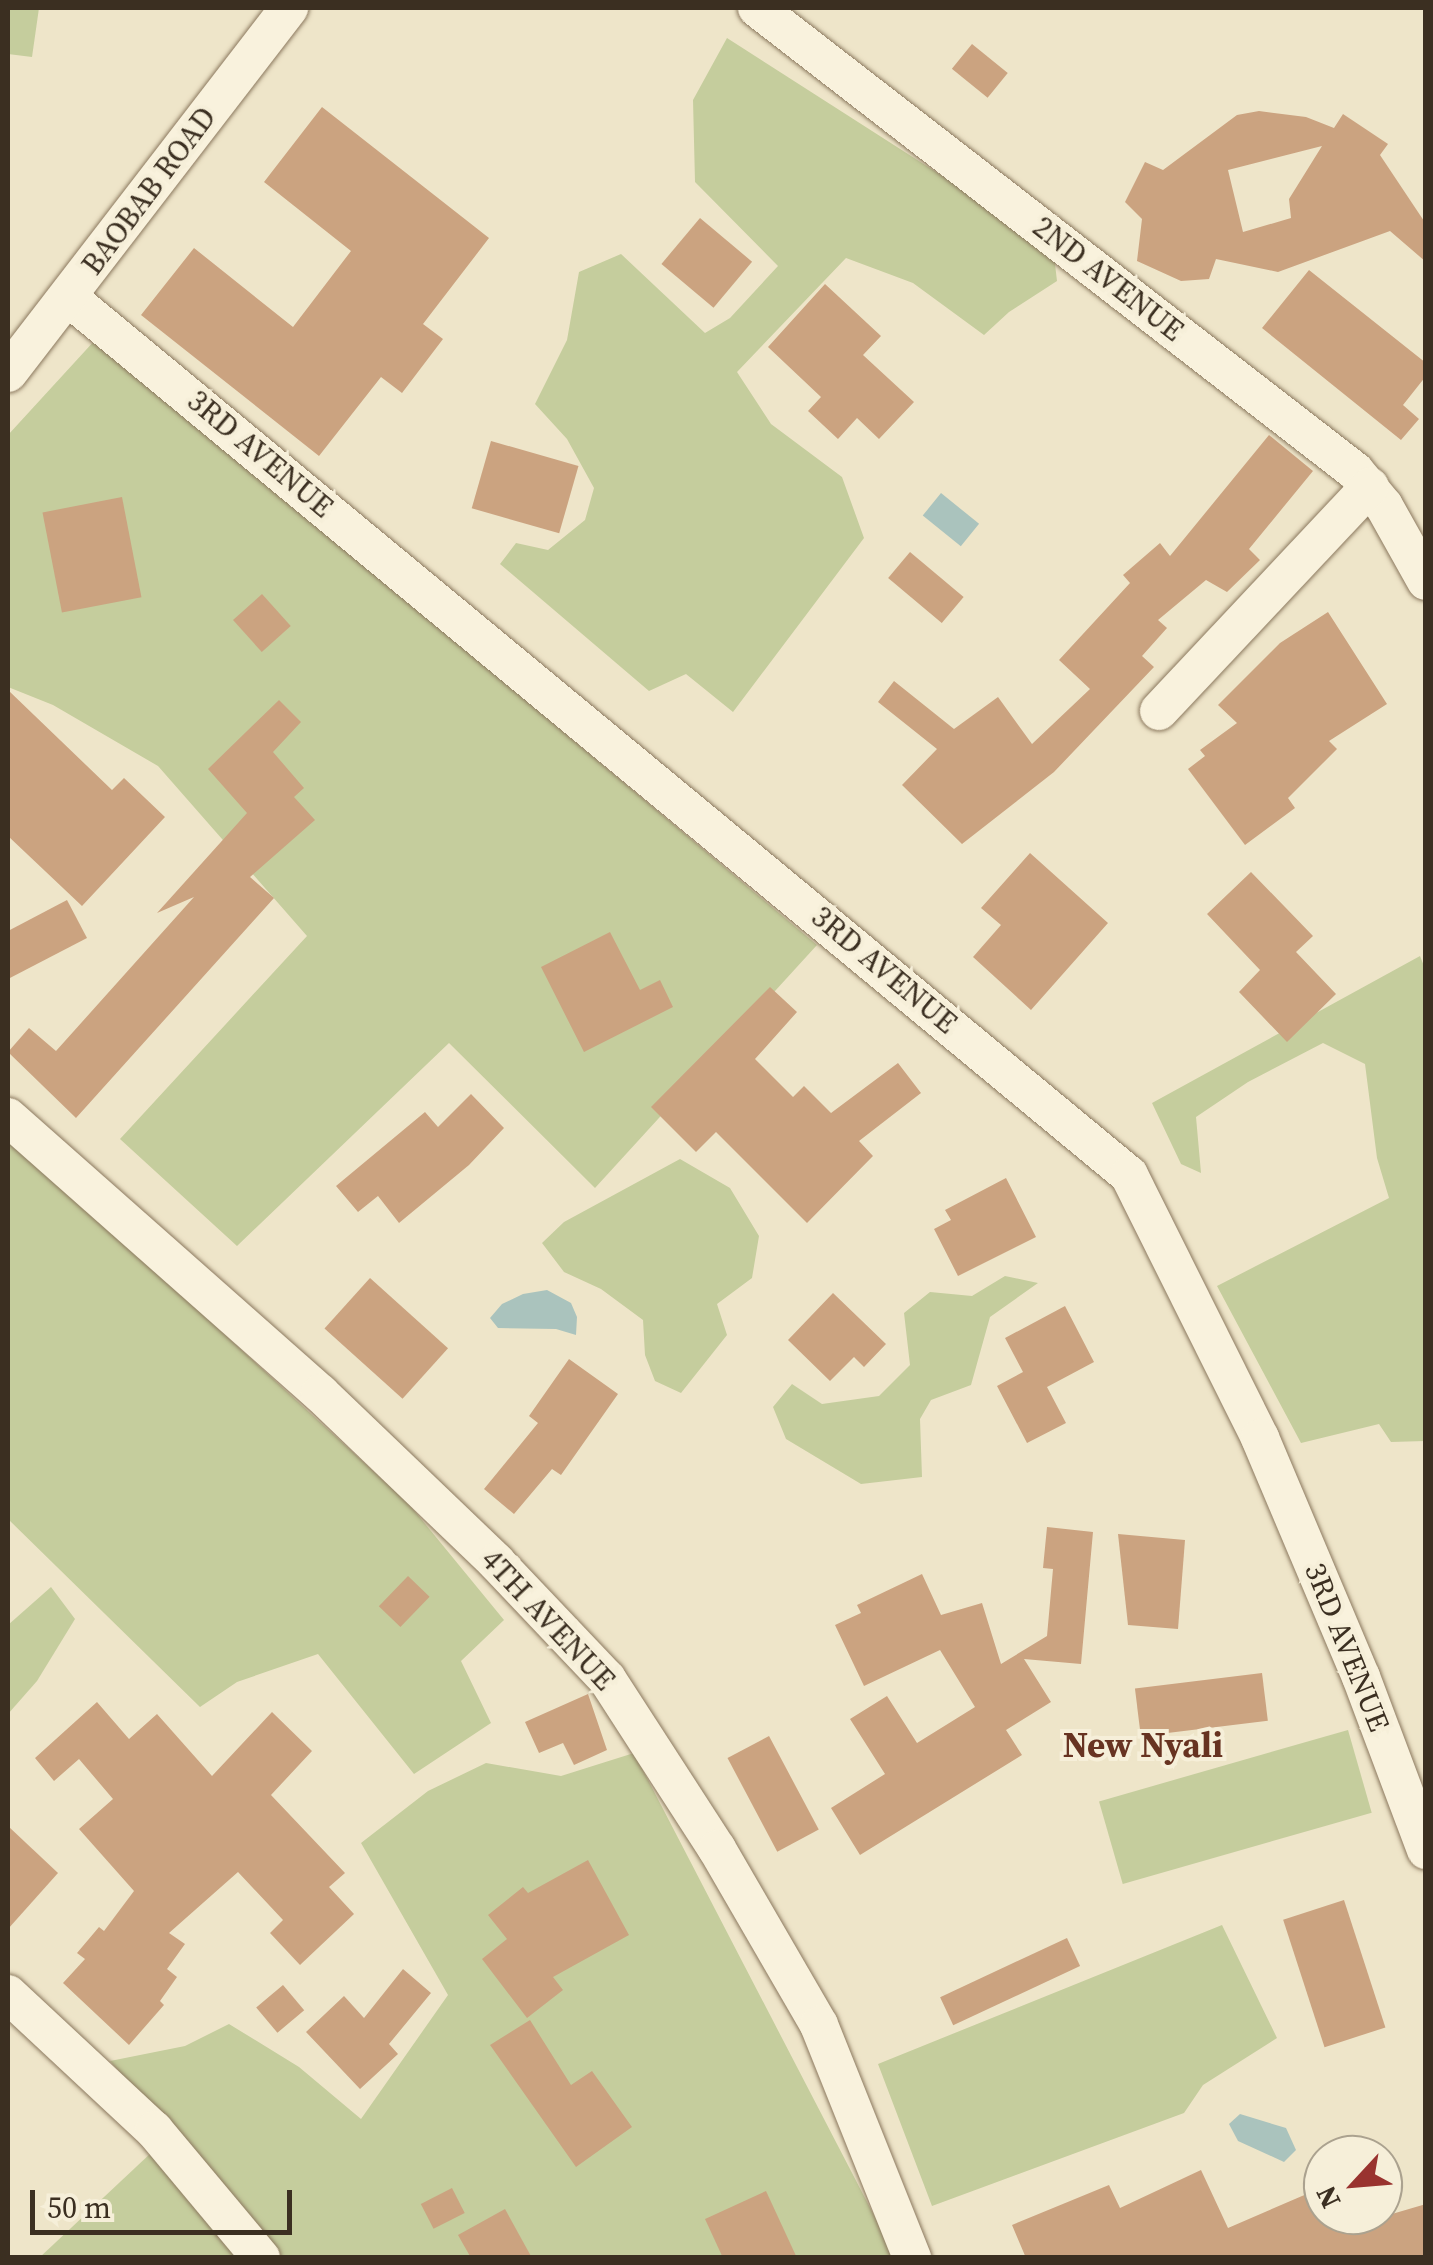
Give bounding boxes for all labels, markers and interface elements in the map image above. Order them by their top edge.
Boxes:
street label: BAOBAB ROAD [74,100,224,282]
street label: 2ND AVENUE [1026,209,1190,349]
street label: 3RD AVENUE [180,383,340,525]
street label: 3RD AVENUE [804,899,964,1041]
street label: 4TH AVENUE [474,1542,622,1698]
street label: 3RD AVENUE [1297,1557,1397,1737]
district label: New Nyali [1063,1724,1223,1766]
north arrow [1303,2135,1403,2235]
scale bar [35,2170,298,2232]
text: N [1306,2180,1349,2215]
text: 50 m [47,2187,111,2228]

